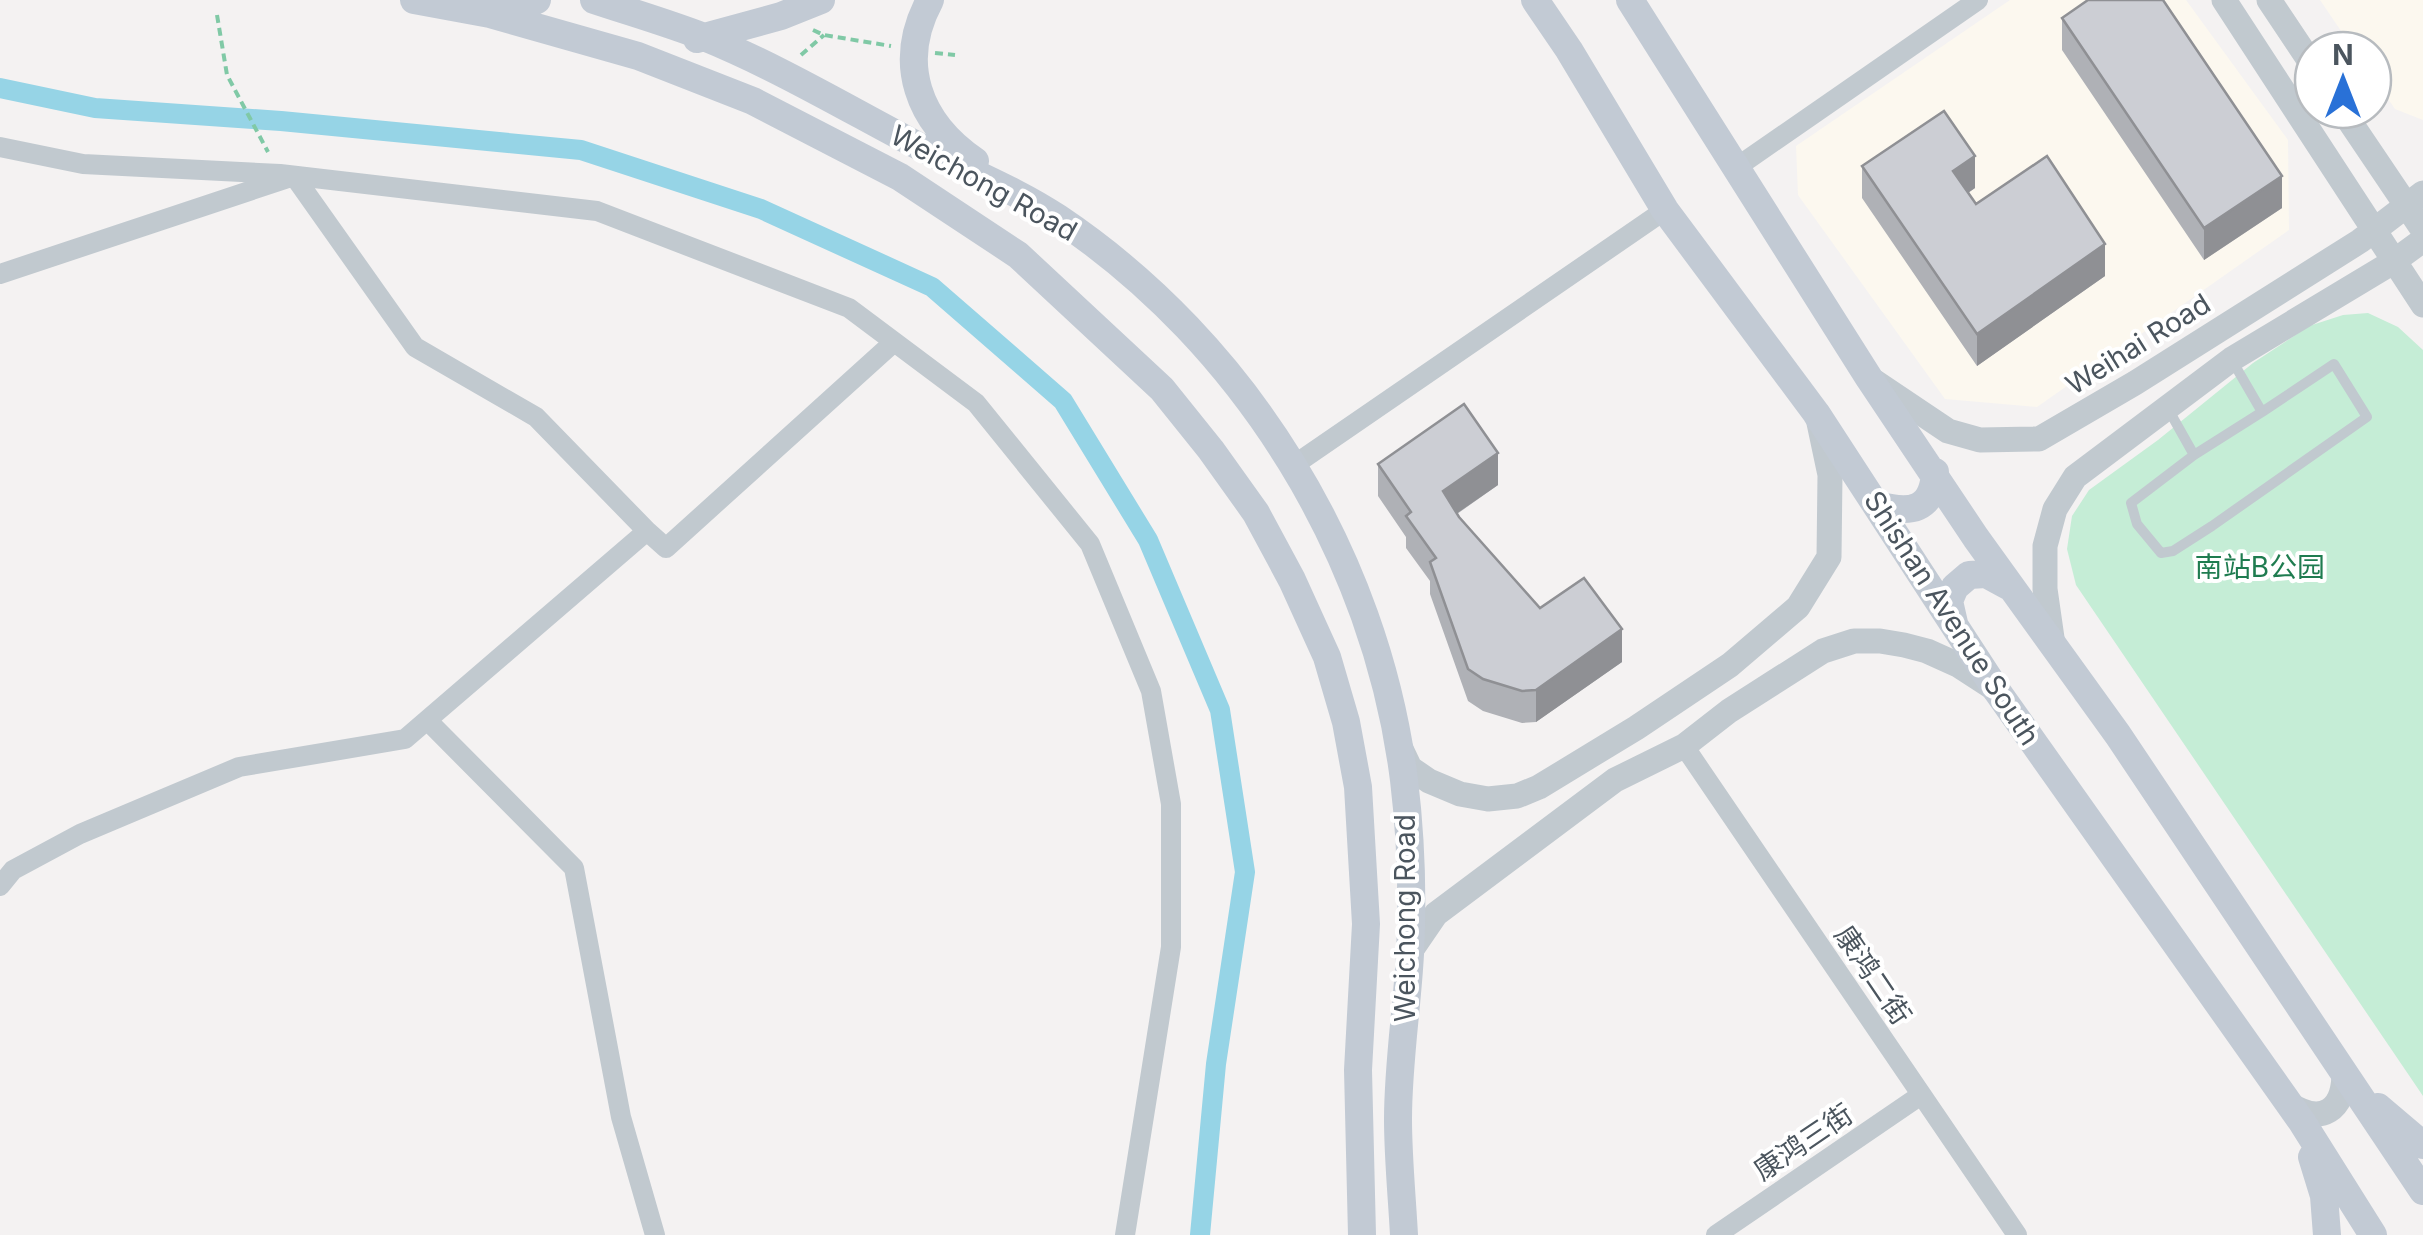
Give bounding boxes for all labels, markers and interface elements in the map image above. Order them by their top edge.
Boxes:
north arrow [2293,30,2393,130]
text: N [2332,38,2354,72]
street label: Weichong Road [885,118,1083,248]
street label: Weihai Road [2060,286,2216,402]
street label: Shishan Avenue South [1857,485,2047,751]
park label: 南站B公园 [2195,550,2325,584]
street label: Weichong Road [1388,814,1422,1022]
street label: 康鸿二街 [1828,919,1918,1031]
street label: 康鸿三街 [1747,1097,1859,1187]

